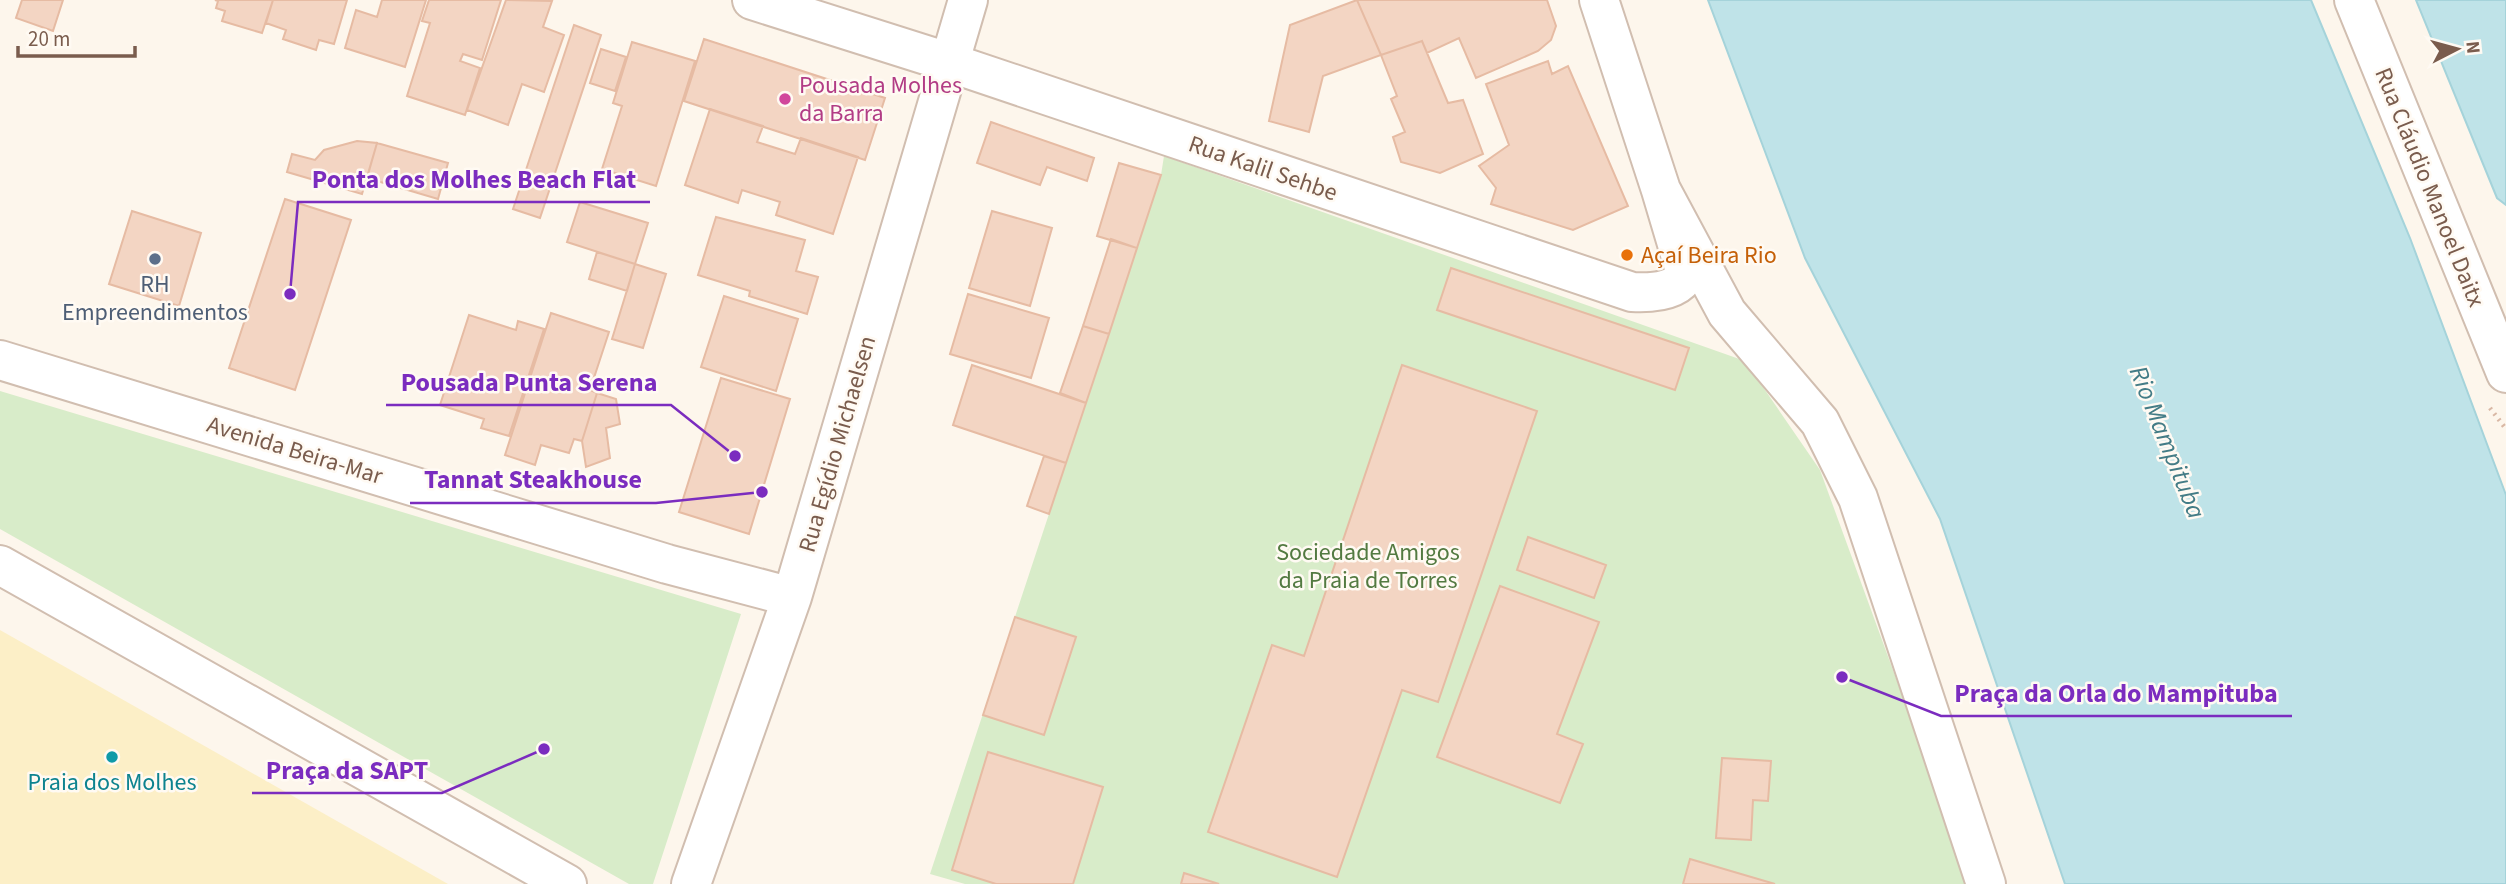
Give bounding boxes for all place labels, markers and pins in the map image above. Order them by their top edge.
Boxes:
place label: Pousada Molhes da Barra [799,68,962,131]
marker: Pousada Molhes da Barra [777,91,793,107]
callout: Ponta dos Molhes Beach Flat [298,155,650,202]
place label: Açaí Beira Rio [1641,238,1777,273]
marker: Açaí Beira Rio [1619,247,1635,263]
marker: RH Empreendimentos [147,251,163,267]
place label: RH Empreendimentos [62,267,248,330]
callout: Pousada Punta Serena [386,358,671,405]
callout: Tannat Steakhouse [410,456,656,503]
callout: Praça da Orla do Mampituba [1941,669,2292,716]
callout: Praça da SAPT [252,746,442,793]
marker: Praia dos Molhes [104,749,120,765]
place label: Praia dos Molhes [28,765,196,800]

